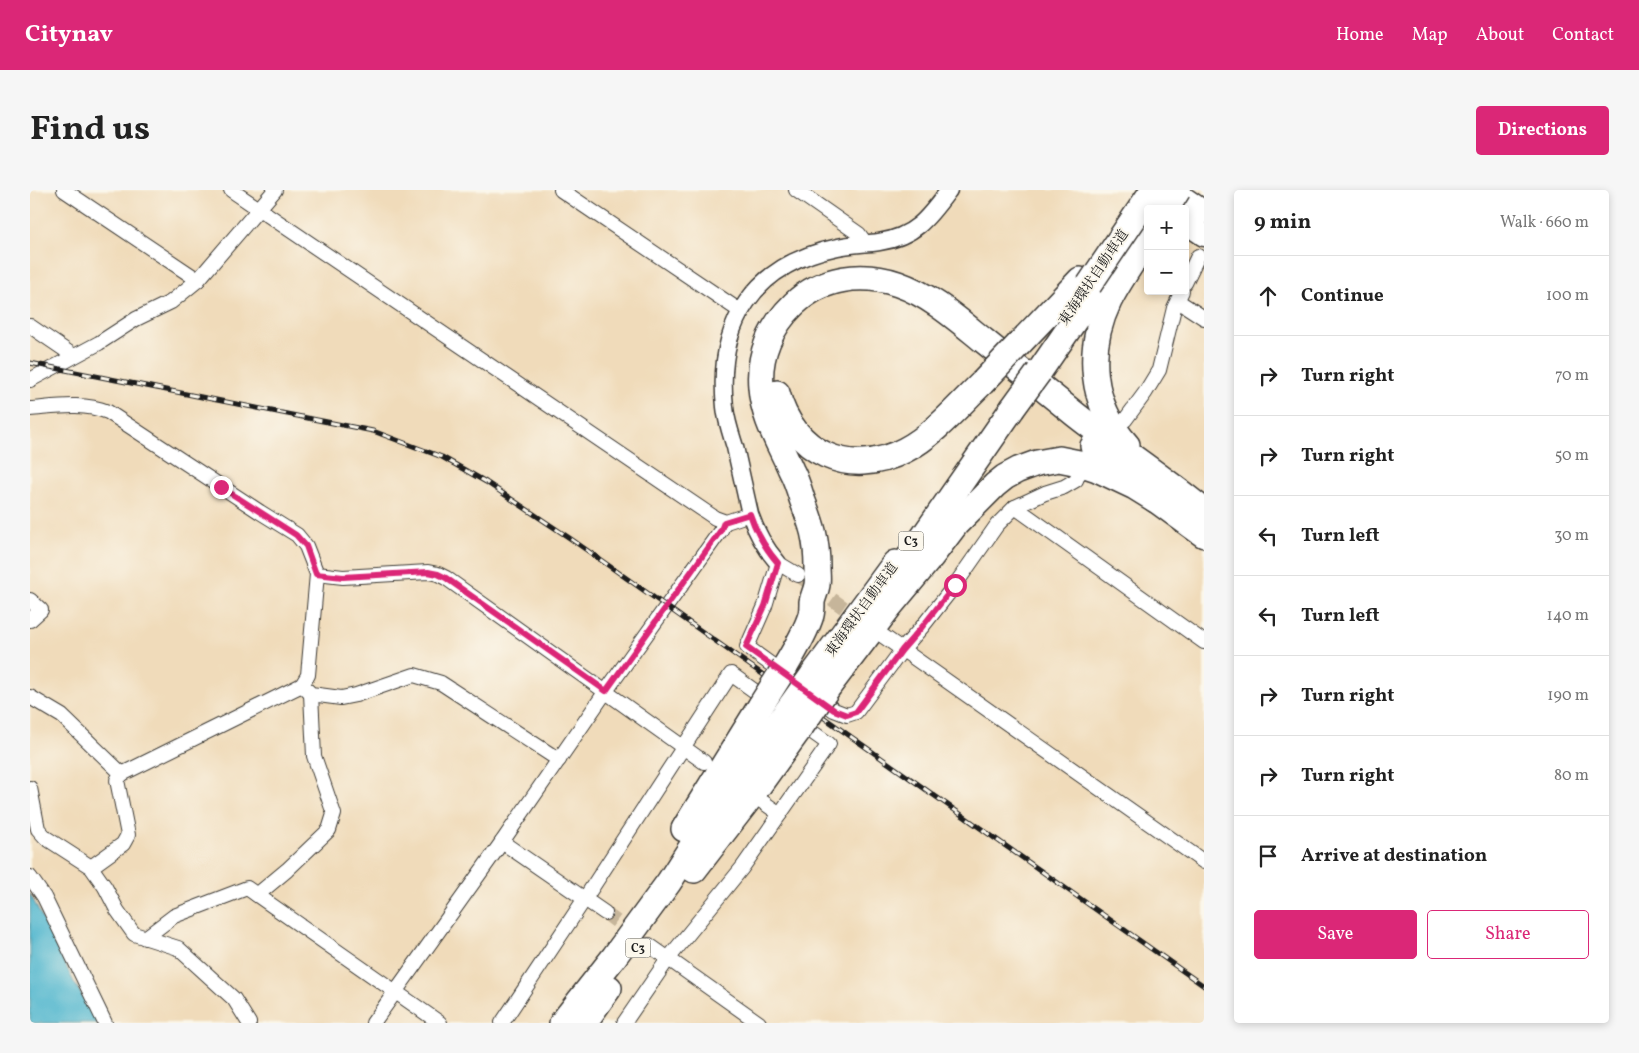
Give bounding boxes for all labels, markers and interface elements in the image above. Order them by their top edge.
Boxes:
text: Citynav [25,18,113,52]
text: Home [1336,23,1384,48]
text: Map [1412,23,1448,48]
text: About [1476,23,1524,48]
text: Contact [1552,23,1614,48]
text: Find us [30,106,150,154]
button: Directions [1476,106,1609,155]
map controls [1144,205,1189,295]
button: + [1144,205,1189,250]
text: 9 min [1254,208,1311,237]
text: Walk · 660 m [1500,212,1589,234]
street label: 東海環状自動車道 [1055,226,1133,330]
button: − [1144,250,1189,295]
icon: ahead [1254,282,1282,310]
text: Continue [1301,283,1384,309]
text: 100 m [1546,285,1589,307]
icon: right [1254,362,1282,390]
text: Turn right [1301,363,1394,389]
text: 70 m [1555,365,1589,387]
icon: right [1254,442,1282,470]
text: Turn right [1301,443,1394,469]
text: 50 m [1555,445,1589,467]
route end [210,476,233,499]
icon: left [1254,522,1282,550]
text: Turn left [1301,523,1380,549]
text: 30 m [1554,525,1589,547]
road number: C3 [898,532,924,551]
street label: 東海環状自動車道 [822,559,903,661]
route start [944,574,967,597]
icon: left [1254,602,1282,630]
text: Turn left [1301,603,1380,629]
text: 140 m [1547,605,1589,627]
icon: right [1254,682,1282,710]
text: Turn right [1301,683,1394,709]
text: 190 m [1547,685,1589,707]
icon: right [1254,762,1282,790]
text: Turn right [1301,763,1394,789]
text: 80 m [1554,765,1589,787]
icon: arrive [1254,842,1282,870]
text: Arrive at destination [1301,843,1487,869]
button: Save [1254,910,1417,959]
button: Share [1427,910,1589,959]
road number: C3 [626,938,650,958]

